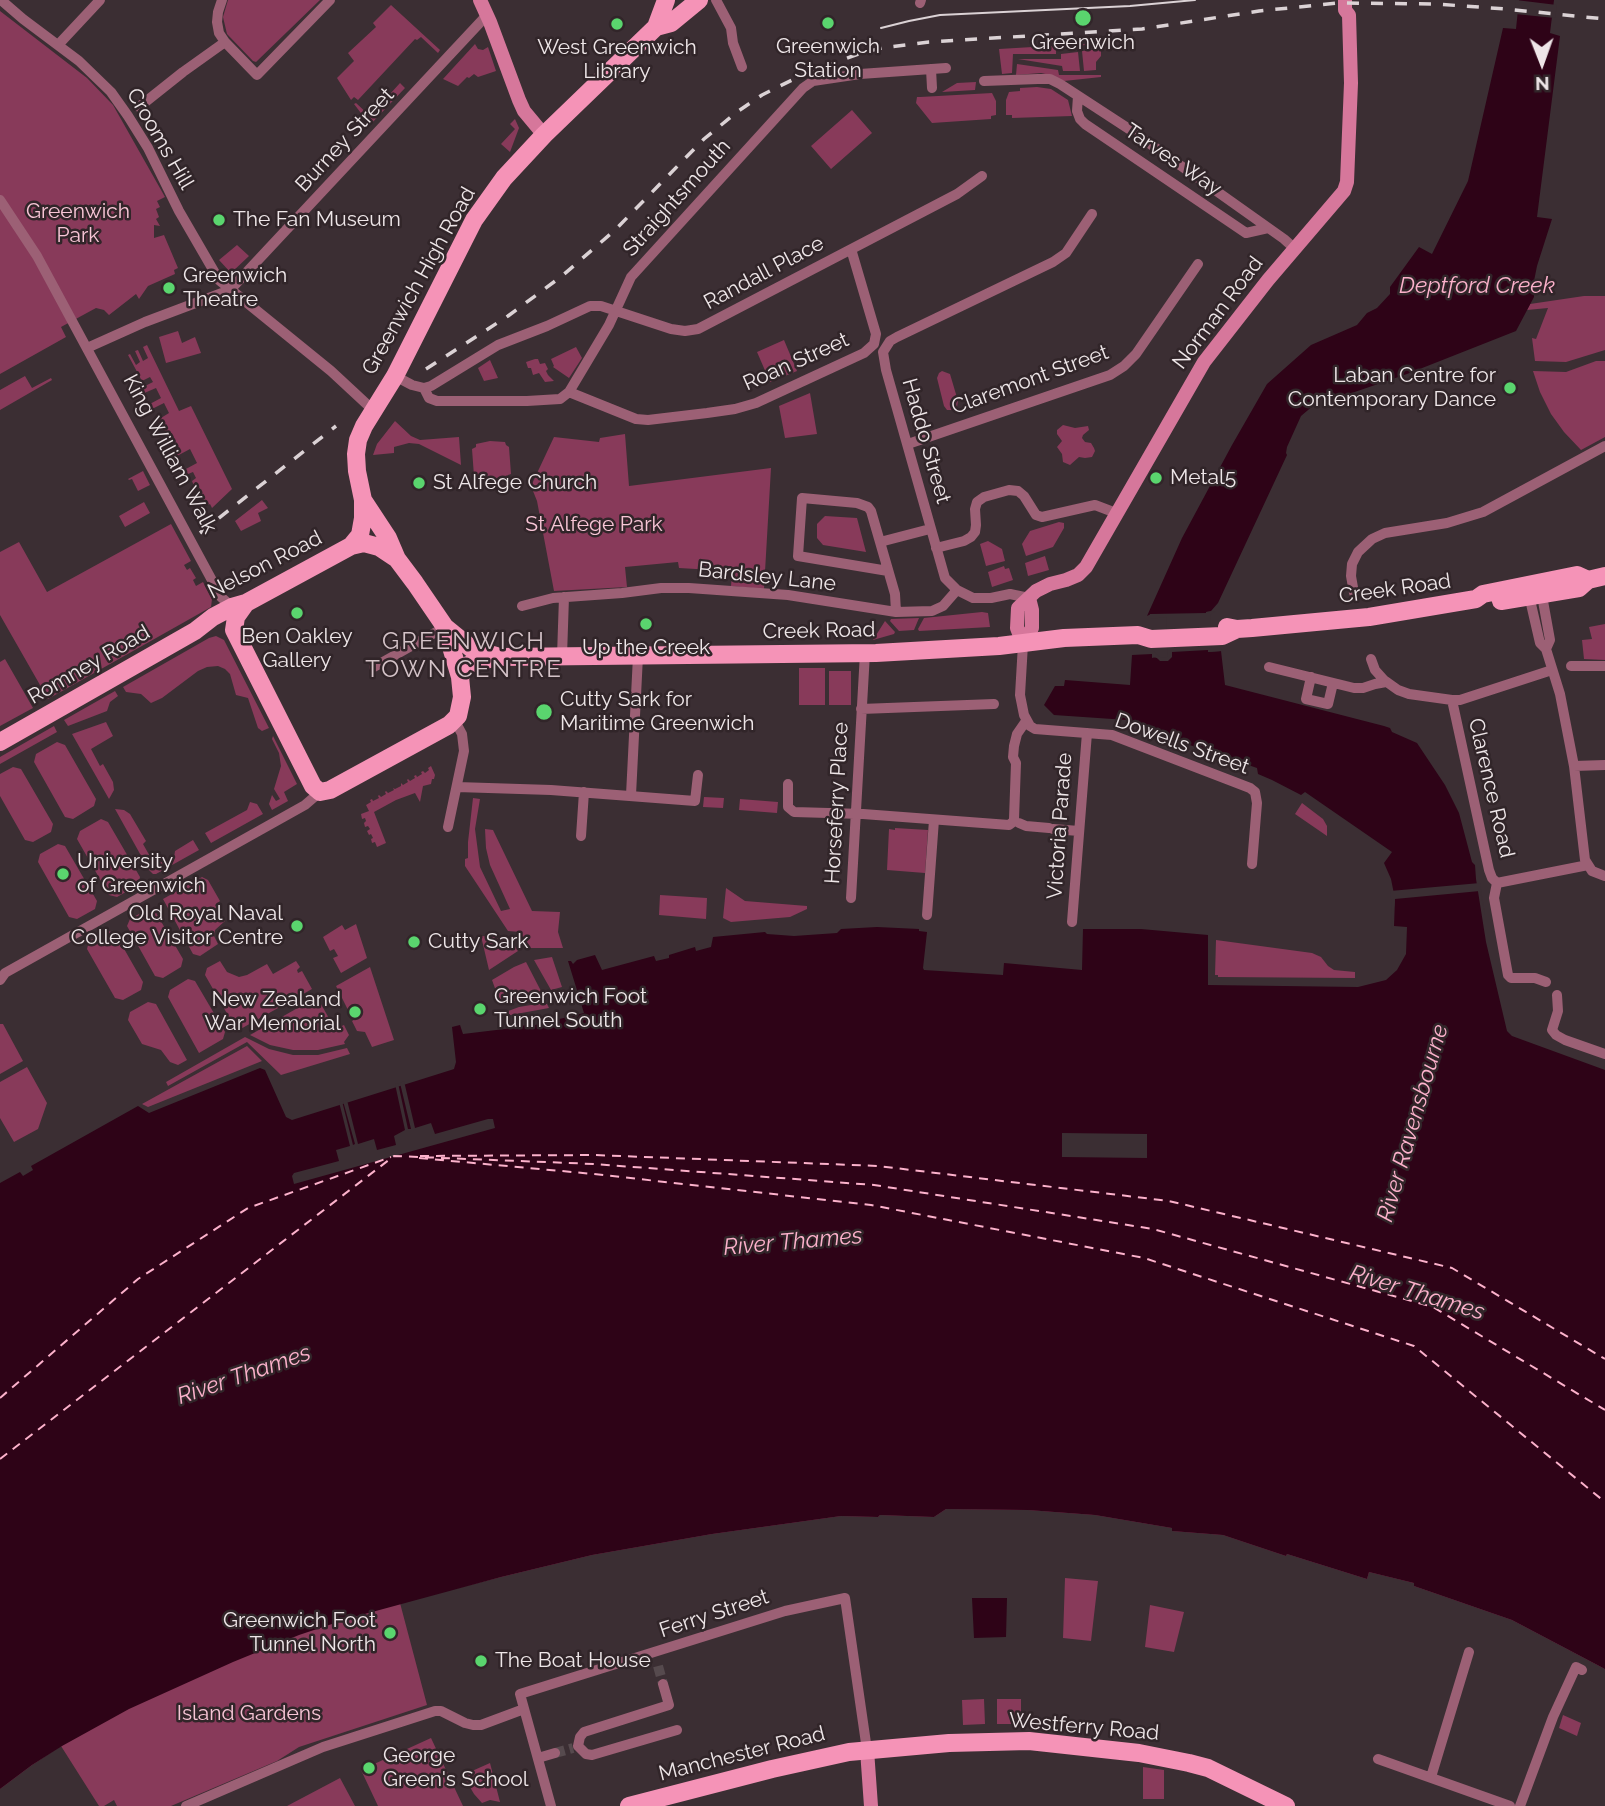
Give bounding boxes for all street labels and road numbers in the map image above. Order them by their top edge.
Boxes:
street label: Burney Street [290,83,400,197]
street label: Crooms Hill [121,84,199,194]
street label: Tarves Way [1120,118,1226,202]
street label: Straightsmouth [618,134,736,262]
street label: Greenwich High Road [357,183,481,379]
street label: Randall Place [700,231,828,315]
street label: Norman Road [1167,252,1269,374]
street label: Roan Street [739,327,853,397]
street label: Claremont Street [948,340,1112,420]
street label: King William Walk [117,370,223,538]
street label: Haddo Street [896,376,956,506]
street label: Nelson Road [204,525,326,605]
street label: Bardsley Lane [697,557,837,597]
street label: Creek Road [1337,569,1453,609]
street label: Creek Road [762,617,876,645]
street label: Romney Road [24,620,154,710]
street label: Dowells Street [1111,708,1253,780]
street label: Clarence Road [1463,716,1519,860]
street label: Horseferry Place [820,721,854,885]
street label: Victoria Parade [1042,752,1078,900]
street label: Ferry Street [656,1584,772,1644]
street label: Westferry Road [1008,1708,1160,1746]
street label: Manchester Road [656,1721,828,1787]

